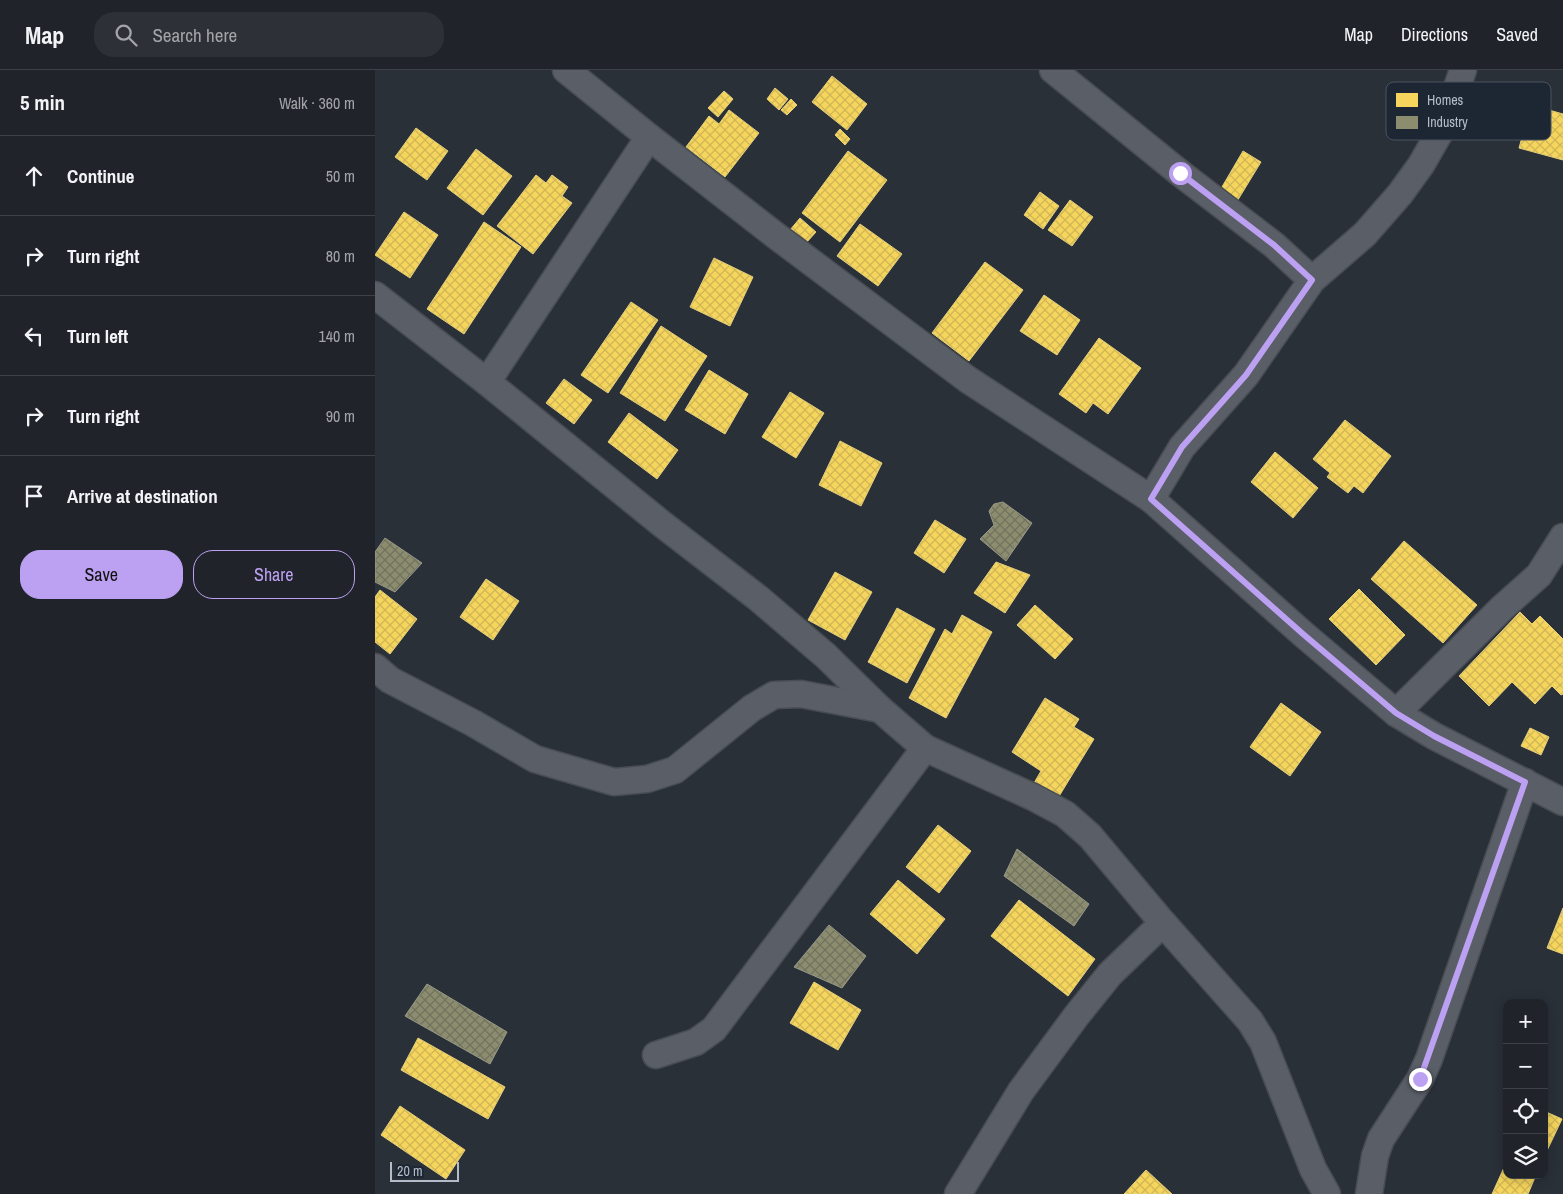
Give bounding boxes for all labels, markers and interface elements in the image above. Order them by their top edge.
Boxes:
search box [94,12,444,57]
text: Map [25,19,64,51]
icon: search [112,21,140,49]
text: Search here [152,22,237,48]
text: Map [1344,22,1373,47]
text: Directions [1401,22,1468,47]
text: Saved [1496,22,1538,47]
legend [1386,82,1551,140]
text: 5 min [20,88,65,117]
text: Homes [1427,91,1464,109]
text: Walk · 360 m [279,92,355,114]
text: Industry [1427,113,1468,131]
icon: ahead [20,162,48,190]
route start [1169,162,1192,185]
text: Continue [67,163,135,189]
text: 50 m [326,165,355,187]
icon: right [20,242,48,270]
text: Turn right [67,243,139,269]
text: 80 m [326,245,355,267]
icon: left [20,322,48,350]
text: Turn left [67,323,128,349]
text: 140 m [319,325,355,347]
icon: right [20,402,48,430]
text: Turn right [67,403,139,429]
text: 90 m [326,405,355,427]
icon: arrive [20,482,48,510]
text: Arrive at destination [67,483,218,509]
button: Save [20,550,183,599]
button: Share [193,550,355,599]
map controls [1503,999,1548,1179]
button: + [1503,999,1548,1044]
button: − [1503,1044,1548,1089]
route end [1409,1068,1432,1091]
button: locate [1503,1089,1548,1134]
button: layers [1503,1134,1548,1179]
scale bar [390,1159,459,1182]
text: 20 m [397,1162,423,1180]

